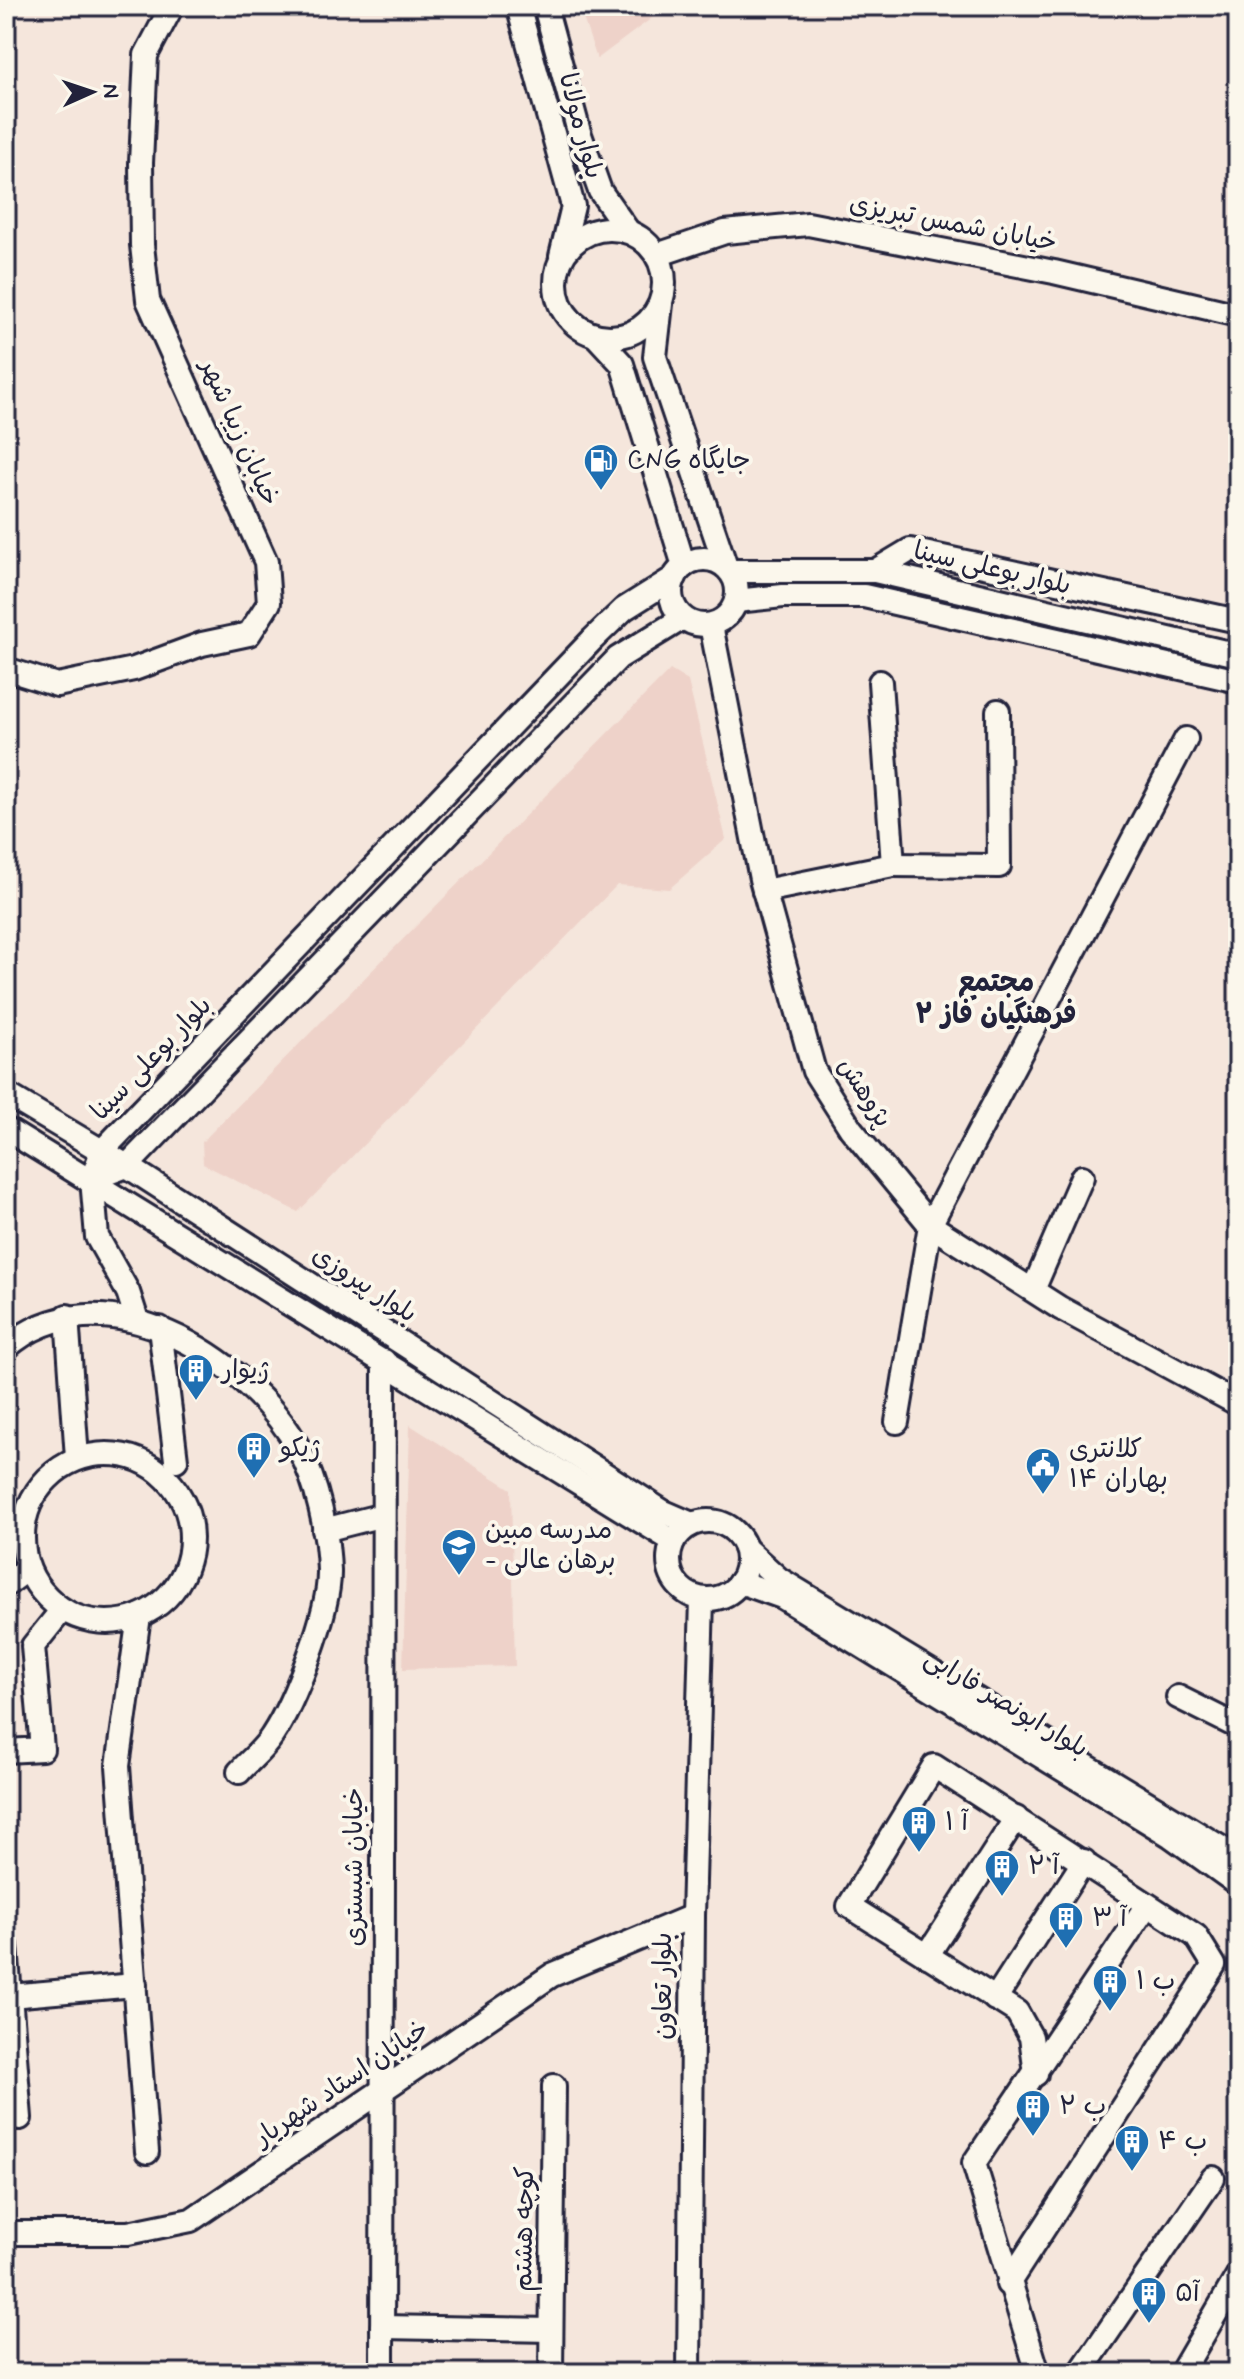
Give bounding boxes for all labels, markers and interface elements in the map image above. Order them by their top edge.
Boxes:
north arrow [52,52,132,132]
street label: بلوار مولانا [550,69,610,183]
text: N [96,83,124,99]
street label: خیابان شمس تبریزی [846,187,1060,261]
street label: خیابان زیبا شهر [191,353,286,512]
fuel station icon: CNG جایگاه [582,442,620,492]
place label: CNG جایگاه [627,444,751,478]
street label: بلوار بوعلی سینا [910,534,1074,604]
district label: مجتمع فرهنگیان فاز ۲ [915,965,1077,1034]
street label: بلوار بوعلی سینا [84,990,220,1128]
street label: پژوهش [829,1051,899,1135]
street label: بلوار پیروزی [305,1238,423,1332]
building icon: ژیوار [177,1352,215,1402]
place label: ژیوار [220,1354,269,1388]
building icon: ژیکو [235,1430,273,1480]
place label: ژیکو [278,1432,320,1466]
place label: کلانتری ۱۴ بهاران [1069,1433,1168,1497]
public building icon: کلانتری ۱۴ بهاران [1024,1446,1062,1496]
place label: مدرسه مبین - برهان عالی [485,1514,616,1578]
school or university icon: مدرسه مبین - برهان عالی [440,1527,478,1577]
street label: بلوار ابونصر فارابی [918,1642,1094,1766]
street label: خیابان شبستری [338,1787,372,1947]
building icon: آ ۱ [900,1804,938,1854]
place label: آ ۱ [945,1806,969,1840]
building icon: آ ۲ [983,1848,1021,1898]
place label: آ ۲ [1028,1850,1061,1884]
building icon: آ ۳ [1047,1900,1085,1950]
place label: آ ۳ [1092,1902,1128,1936]
street label: بلوار تعاون [647,1932,681,2040]
building icon: ب ۱ [1091,1963,1129,2013]
place label: ب ۱ [1136,1965,1175,1999]
street label: خیابان استاد شهریار [246,2013,436,2156]
building icon: ب ۲ [1014,2088,1052,2138]
place label: ب ۲ [1059,2090,1106,2124]
building icon: ب ۴ [1113,2123,1151,2173]
place label: ب ۴ [1158,2125,1207,2159]
street label: کوچه هشتم [507,2166,544,2292]
building icon: آ۵ [1130,2275,1168,2325]
place label: آ۵ [1175,2277,1201,2311]

